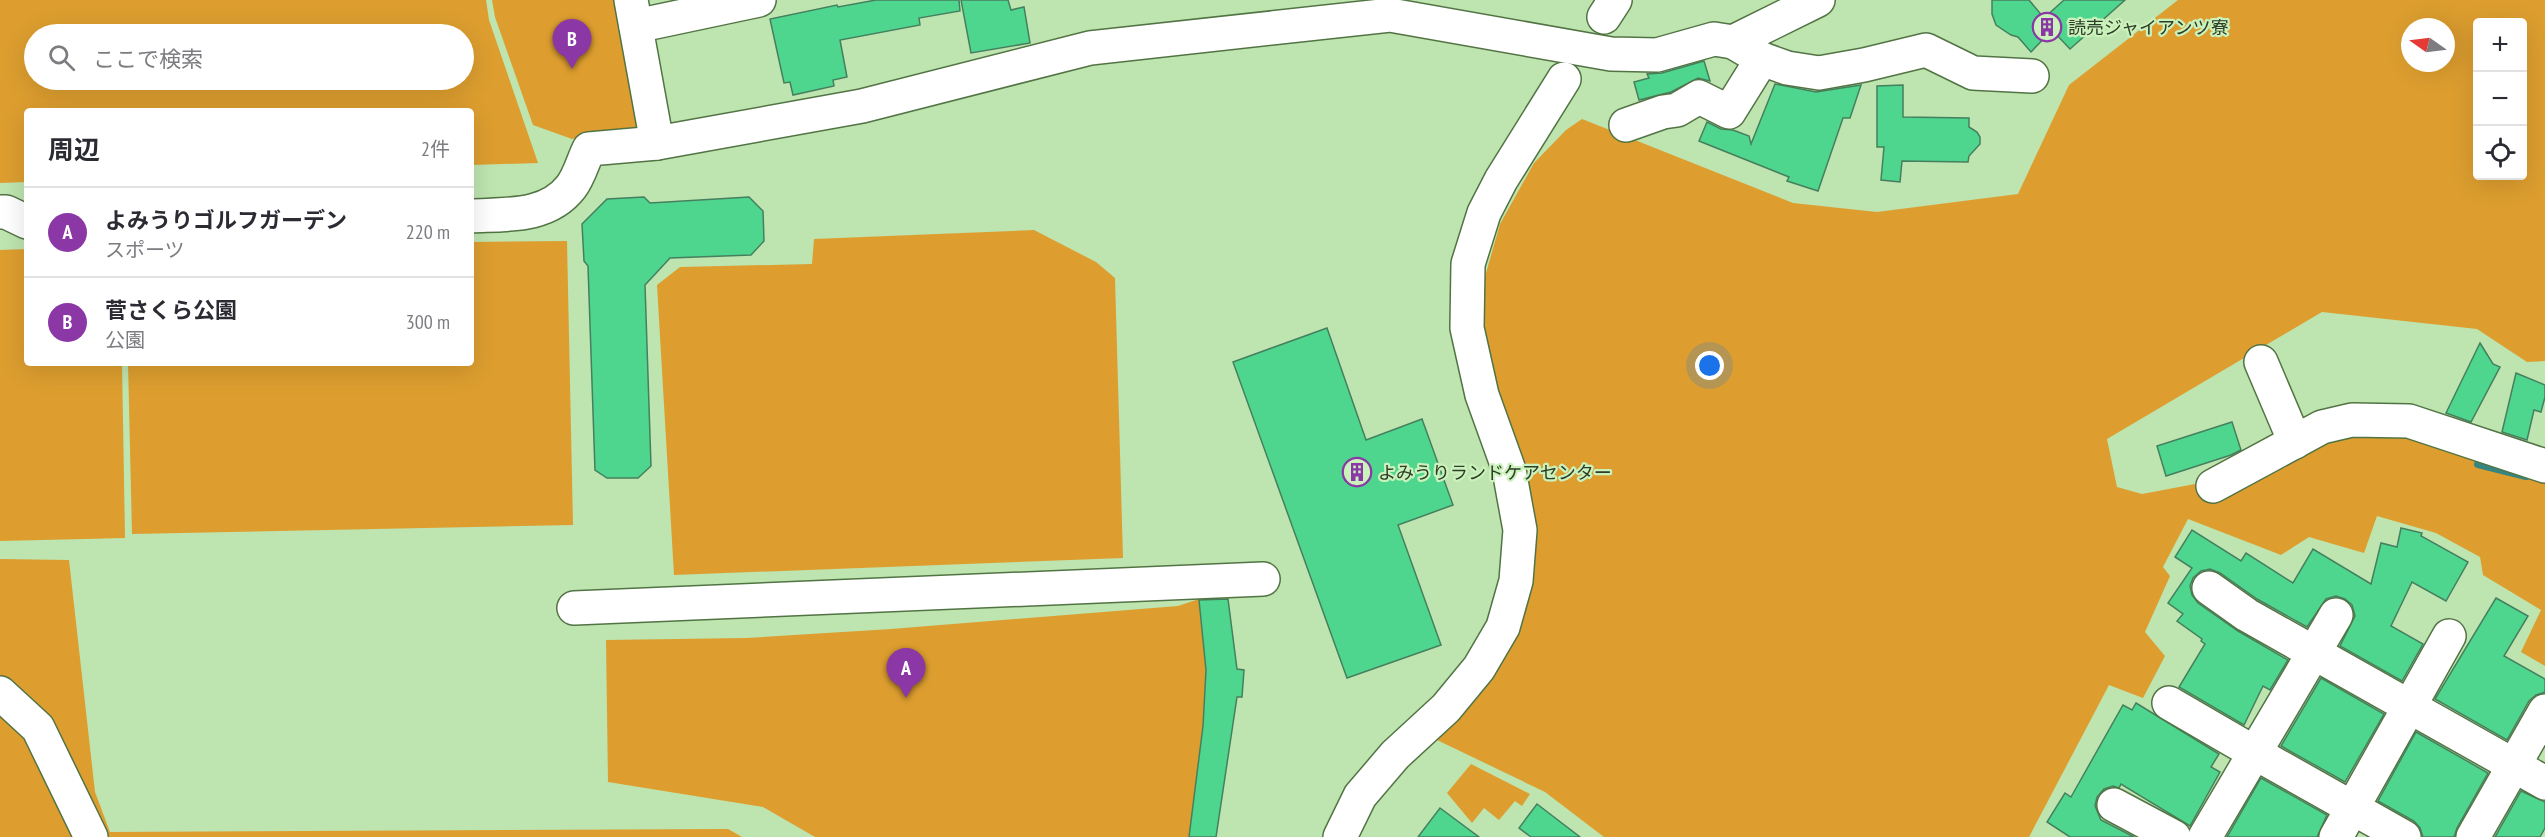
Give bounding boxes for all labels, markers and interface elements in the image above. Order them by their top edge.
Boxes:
building icon: 読売ジャイアンツ寮 [2031,11,2063,43]
place label: 読売ジャイアンツ寮 [2068,16,2228,39]
north arrow [2401,18,2455,72]
map controls [2473,18,2527,180]
button: + [2473,18,2527,72]
pin: B [552,20,592,69]
search box [24,24,474,90]
icon: search [45,41,78,74]
text: ここで検索 [93,45,203,73]
button: − [2473,72,2527,126]
button: locate [2473,126,2527,180]
text: 周辺 [48,133,100,166]
text: 2件 [421,136,450,162]
text: よみうりゴルフガーデン [105,206,347,234]
text: A [62,219,73,245]
text: 220 m [406,219,450,245]
text: スポーツ [105,237,185,263]
text: 菅さくら公園 [105,296,237,324]
text: B [63,309,72,335]
text: 300 m [406,309,450,335]
text: 公園 [105,327,145,353]
your location [1695,351,1724,380]
building icon: よみうりランドケアセンター [1341,456,1373,488]
place label: よみうりランドケアセンター [1378,461,1612,484]
pin: A [886,648,926,698]

